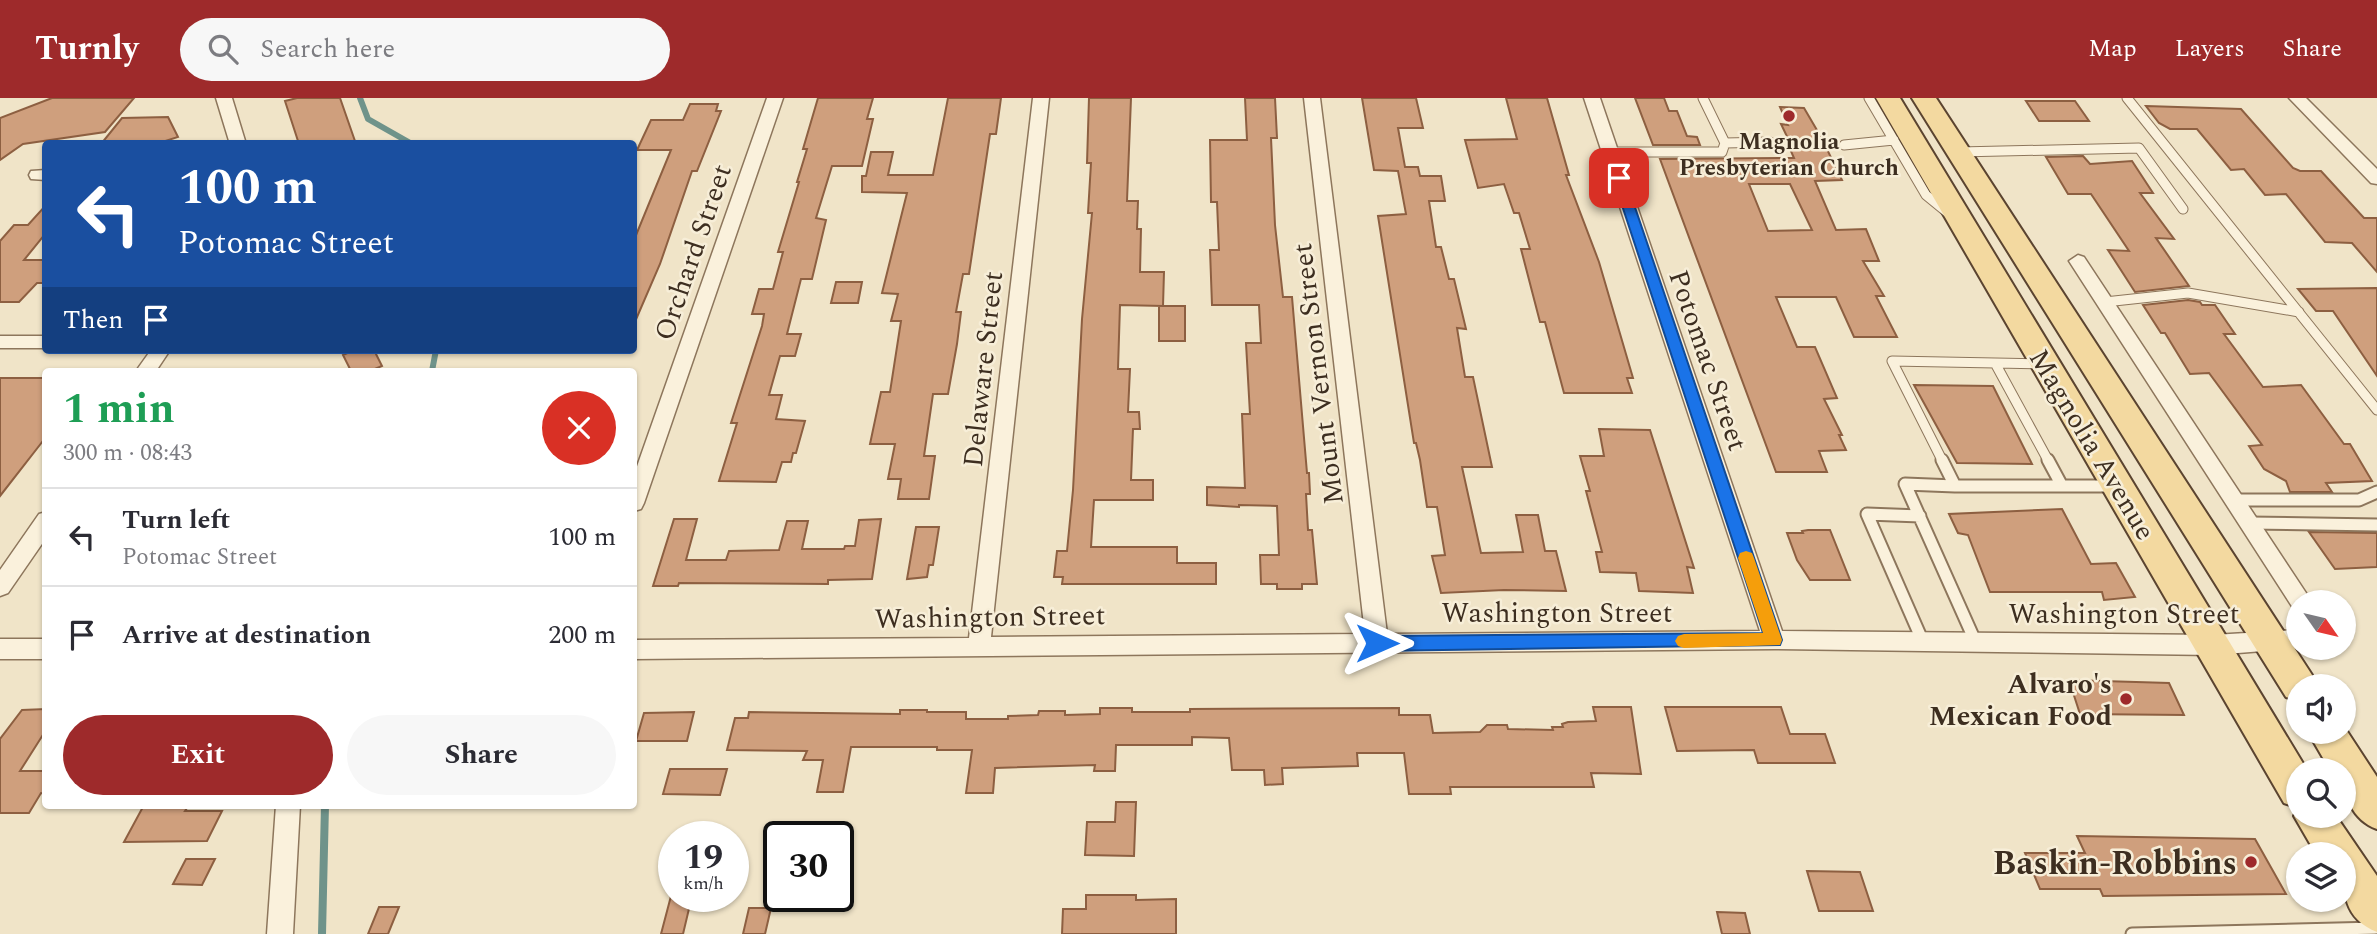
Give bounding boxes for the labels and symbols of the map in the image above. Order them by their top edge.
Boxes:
marker: Magnolia Presbyterian Church [1781,108,1797,124]
place label: Magnolia Presbyterian Church [1679,125,1899,186]
pin [1589,148,1649,208]
street label: Orchard Street [643,158,744,347]
street label: Mount Vernon Street [1281,241,1356,507]
street label: Potomac Street [1656,264,1759,457]
street label: Delaware Street [952,269,1015,469]
street label: Magnolia Avenue [2017,341,2166,549]
north arrow [2286,590,2356,660]
street label: Washington Street [1442,592,1673,635]
street label: Washington Street [2009,593,2240,636]
street label: Washington Street [874,594,1106,641]
position arrow [1340,606,1414,680]
place label: Alvaro's Mexican Food [1929,663,2112,738]
marker: Alvaro's Mexican Food [2118,691,2134,707]
speed limit sign: 30 [763,821,854,912]
place label: Baskin-Robbins [1993,839,2237,889]
marker: Baskin-Robbins [2243,854,2259,870]

